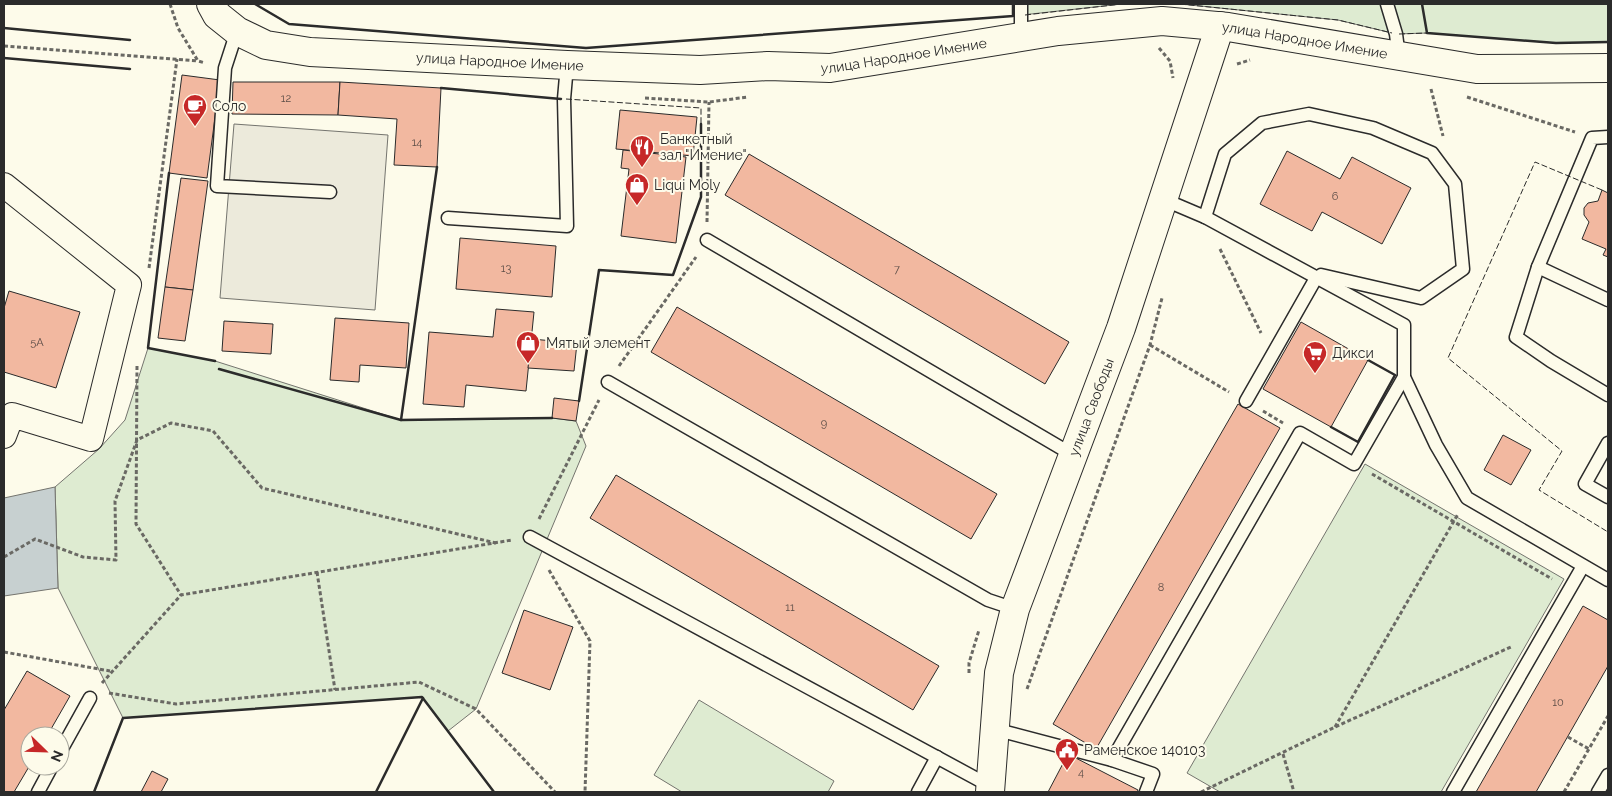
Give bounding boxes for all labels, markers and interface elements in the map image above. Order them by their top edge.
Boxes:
street label: улица Народное Имение [1221,18,1389,62]
street label: улица Народное Имение [820,35,988,76]
street label: улица Народное Имение [416,49,584,74]
house number: 12 [281,92,291,105]
cafe icon: Соло [182,93,208,127]
place label: Соло [212,98,246,114]
place label: Банкетный зал "Имение" [660,131,747,163]
restaurant icon: Банкетный зал "Имение" [629,134,655,168]
house number: 14 [412,136,422,149]
shop icon: Liqui Moly [624,172,650,206]
place label: Liqui Moly [654,177,721,193]
house number: 6 [1332,190,1339,203]
house number: 13 [501,262,511,275]
house number: 7 [894,263,900,276]
shop icon: Мятый элемент [515,330,541,364]
place label: Мятый элемент [546,335,651,351]
house number: 5А [30,336,44,349]
supermarket icon: Дикси [1302,340,1328,374]
place label: Дикси [1332,345,1374,361]
street label: улица Свободы [1065,356,1117,458]
house number: 9 [821,417,827,430]
house number: 8 [1158,581,1164,594]
house number: 11 [785,601,795,614]
house number: 10 [1552,696,1564,709]
north arrow [20,726,70,776]
public building icon: Раменское 140103 [1054,737,1080,771]
place label: Раменское 140103 [1084,742,1205,758]
text: N [48,748,66,764]
house number: 4 [1078,766,1084,779]

